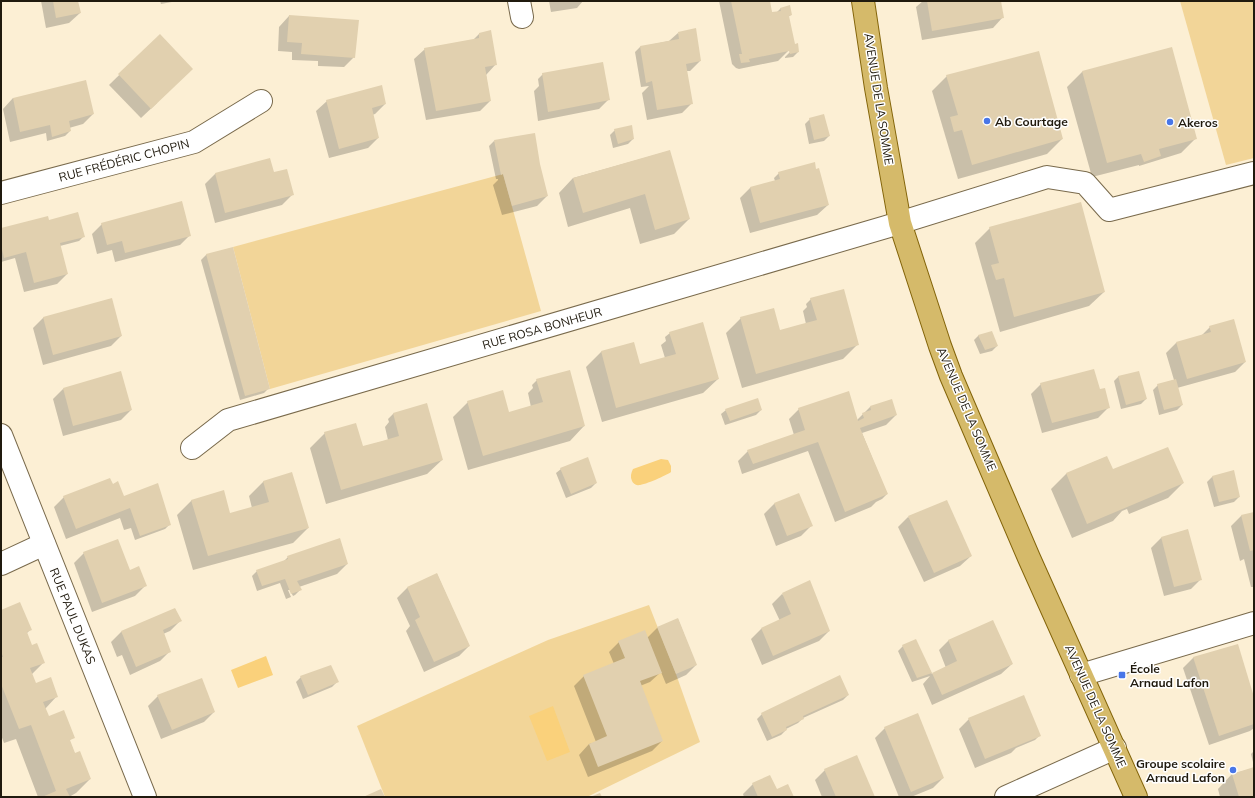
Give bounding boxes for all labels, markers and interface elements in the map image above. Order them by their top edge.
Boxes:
street label: AVENUE DE LA SOMME [861,32,897,166]
place label: Ab Courtage [995,114,1068,129]
place label: Akeros [1178,115,1218,130]
marker: Ab Courtage [982,116,992,126]
marker: Akeros [1165,117,1175,127]
street label: RUE FRÉDÉRIC CHOPIN [57,135,191,185]
street label: RUE ROSA BONHEUR [480,304,604,352]
street label: AVENUE DE LA SOMME [934,345,1000,473]
street label: RUE PAUL DUKAS [47,566,99,666]
street label: AVENUE DE LA SOMME [1062,642,1130,770]
place label: École Arnaud Lafon [1130,661,1209,690]
marker: École Arnaud Lafon [1117,670,1127,680]
place label: Groupe scolaire Arnaud Lafon [1136,756,1225,785]
marker: Groupe scolaire Arnaud Lafon [1228,765,1238,775]

